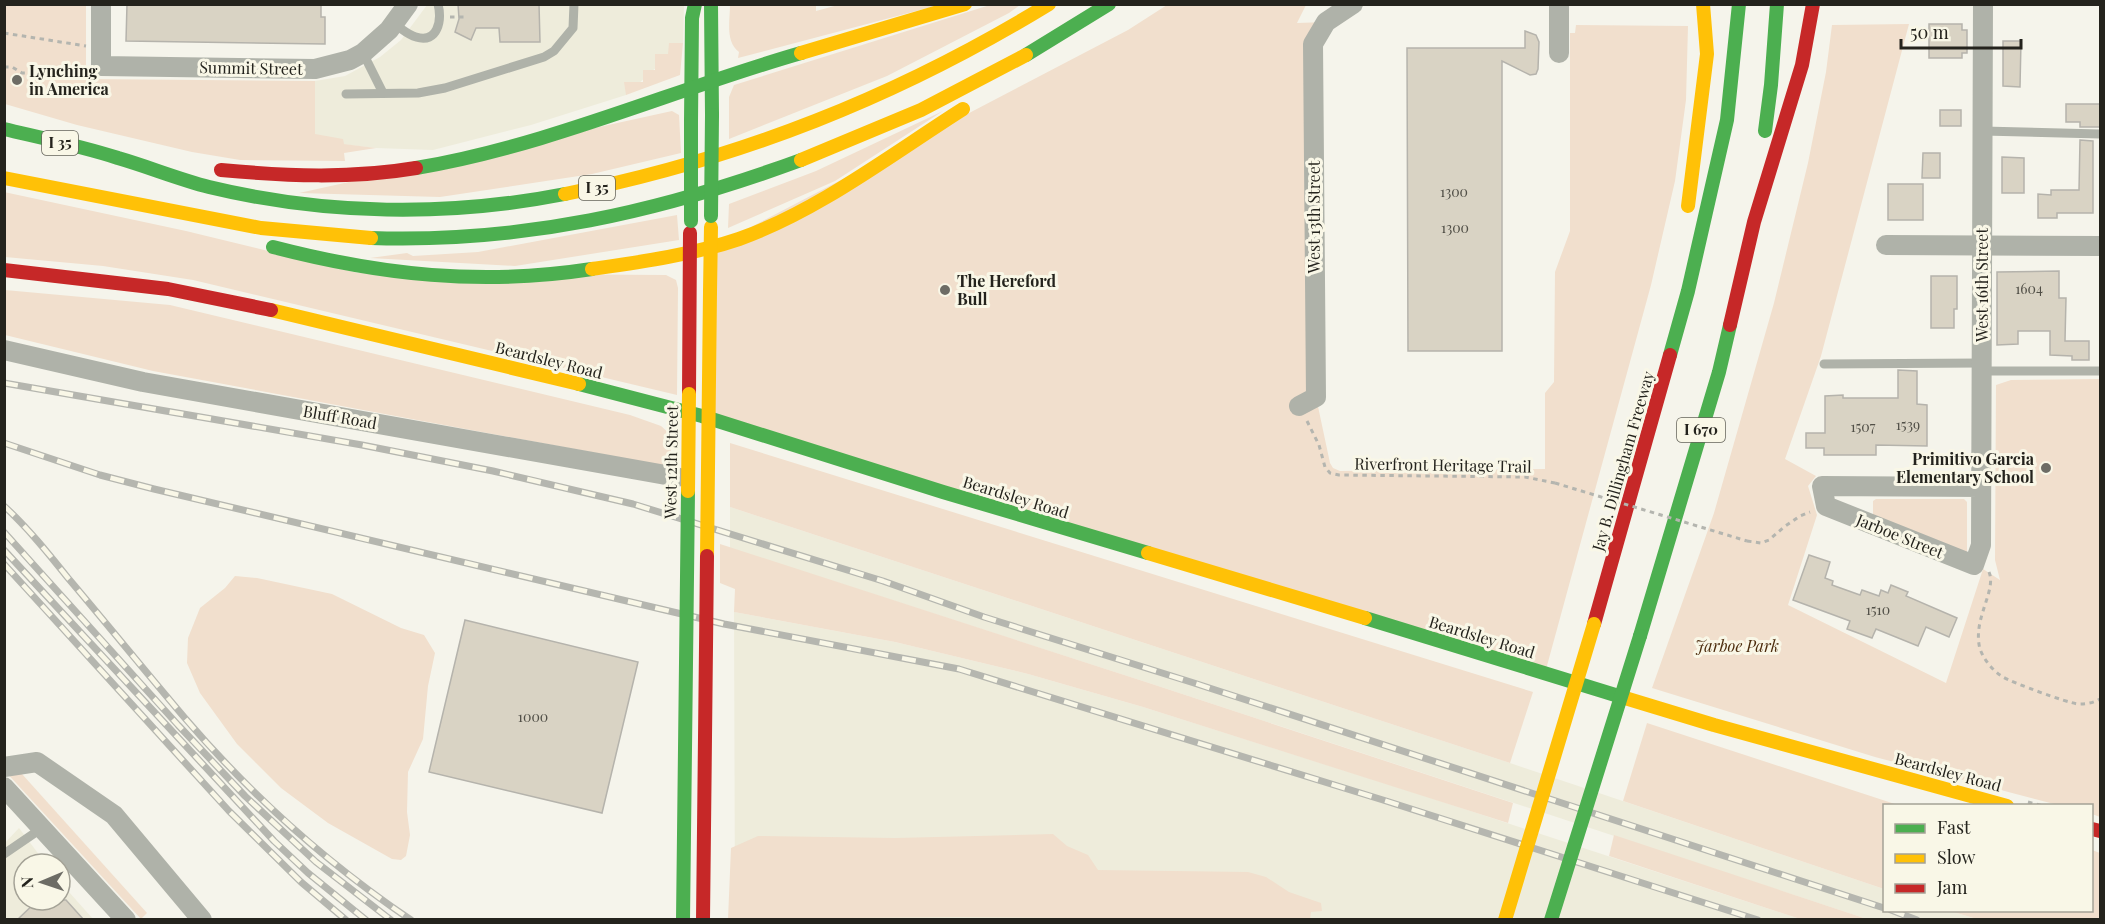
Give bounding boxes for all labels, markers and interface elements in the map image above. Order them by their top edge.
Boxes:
scale bar [1901,12,2021,50]
text: 50 m [1910,20,1949,44]
street label: Summit Street [199,56,303,79]
place label: Lynching in America [29,60,110,99]
marker: Lynching in America [10,73,24,87]
road number: I 35 [42,131,78,155]
street label: West 13th Street [1303,160,1324,274]
road number: I 35 [579,176,615,200]
house number: 1300 [1440,182,1468,201]
house number: 1300 [1441,218,1469,237]
street label: West 16th Street [1971,228,1992,343]
place label: The Hereford Bull [957,270,1057,309]
house number: 1604 [2015,279,2043,298]
marker: The Hereford Bull [938,283,952,297]
street label: Beardsley Road [493,336,605,383]
street label: Jay B. Dillingham Freeway [1587,369,1658,554]
street label: Bluff Road [302,400,379,433]
street label: West 12th Street [659,405,682,520]
house number: 1539 [1896,415,1920,434]
house number: 1507 [1851,417,1876,436]
road number: I 670 [1677,418,1725,442]
place label: Primitivo Garcia Elementary School [1896,448,2035,487]
street label: Riverfront Heritage Trail [1354,452,1532,477]
marker: Primitivo Garcia Elementary School [2039,461,2053,475]
street label: Beardsley Road [961,470,1072,523]
street label: Jarboe Street [1852,508,1947,563]
house number: 1510 [1866,600,1890,619]
street label: Beardsley Road [1427,610,1538,663]
park label: Jarboe Park [1695,635,1779,656]
house number: 1000 [518,707,548,726]
street label: Beardsley Road [1892,747,2004,796]
legend [1883,804,2093,912]
text: Fast [1937,815,1971,839]
text: Slow [1937,845,1975,869]
north arrow [12,852,72,912]
text: Jam [1936,875,1967,899]
text: N [16,876,37,889]

